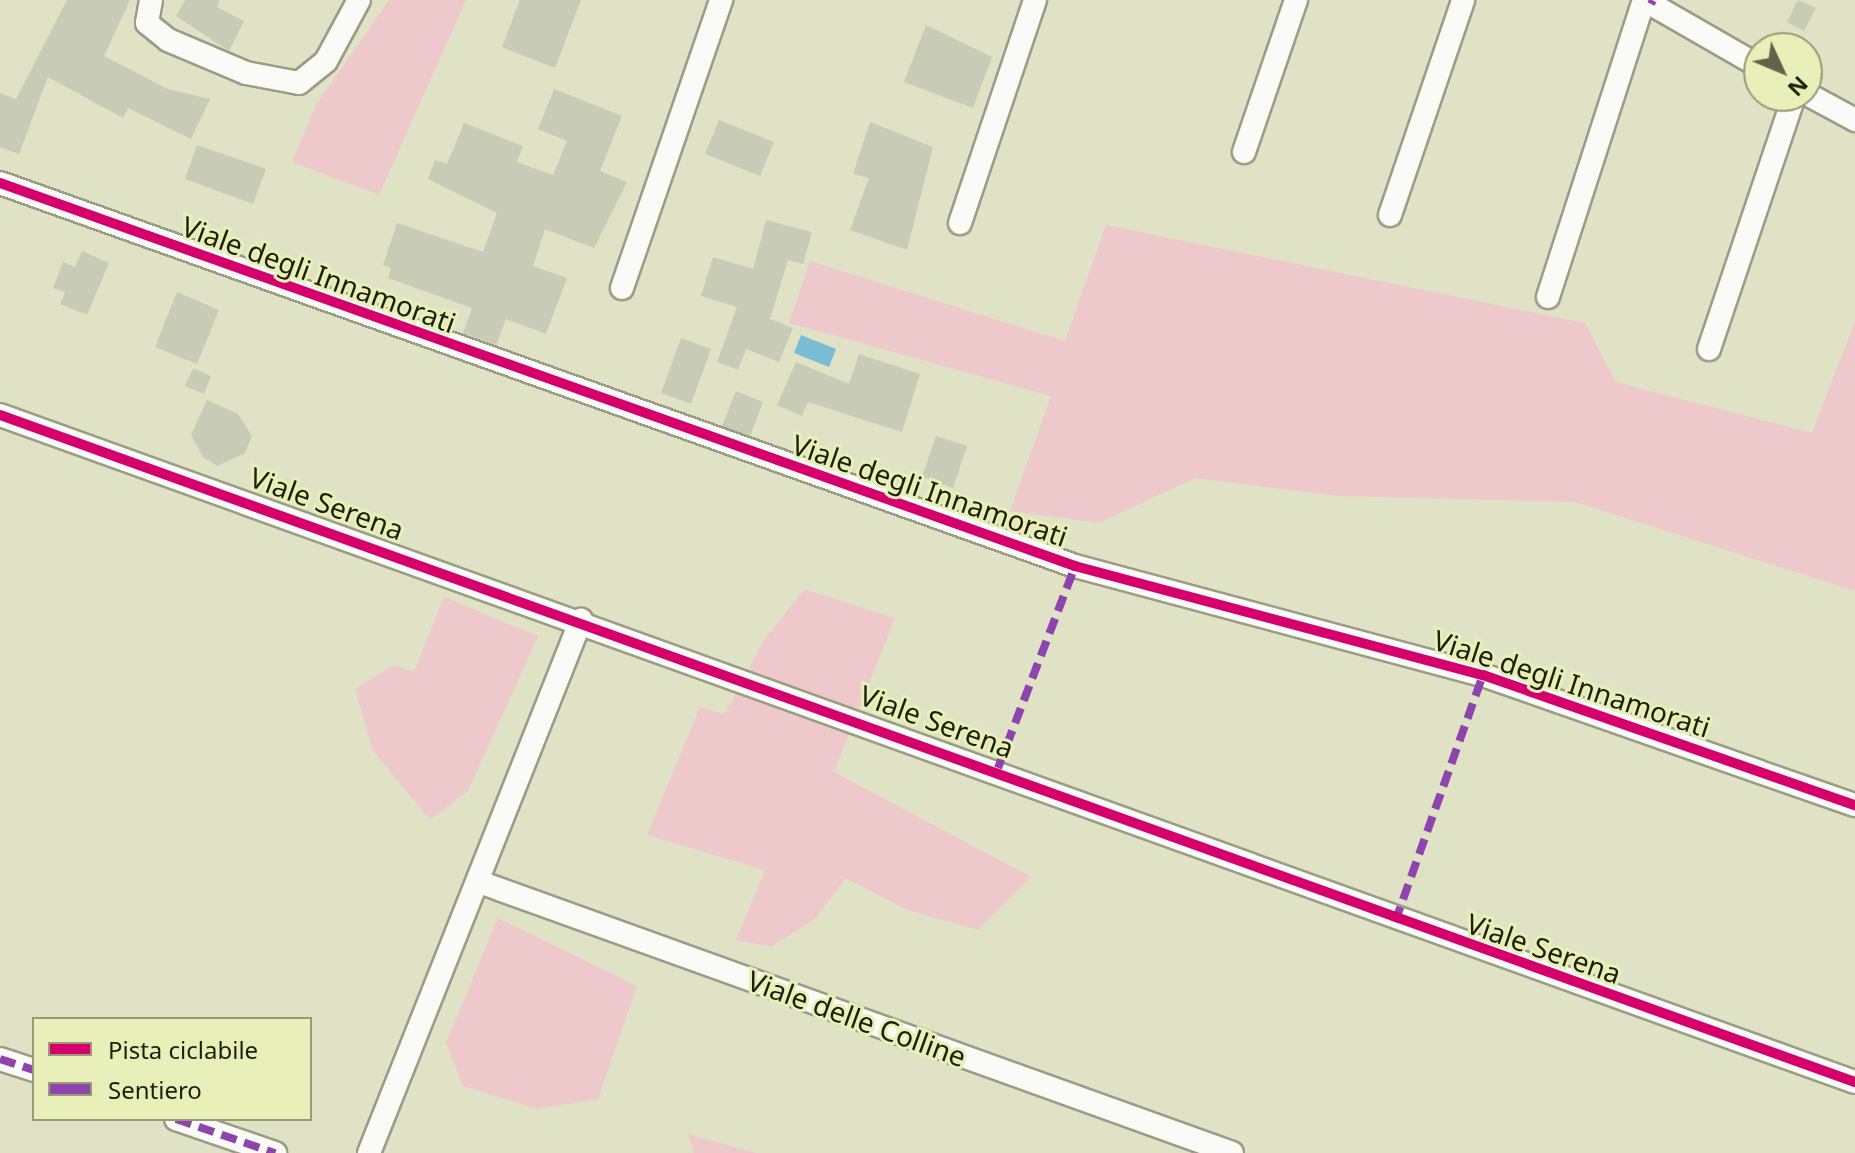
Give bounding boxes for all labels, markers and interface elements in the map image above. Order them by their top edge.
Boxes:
north arrow [1743,32,1823,112]
text: N [1782,70,1816,104]
street label: Viale degli Innamorati [177,209,461,339]
street label: Viale degli Innamorati [788,427,1072,553]
street label: Viale Serena [246,460,408,546]
street label: Viale degli Innamorati [1429,622,1715,744]
street label: Viale Serena [856,678,1018,764]
street label: Viale Serena [1462,906,1626,990]
street label: Viale delle Colline [743,963,971,1073]
legend [32,1017,312,1121]
text: Pista ciclabile [108,1033,258,1066]
text: Sentiero [108,1073,202,1106]

